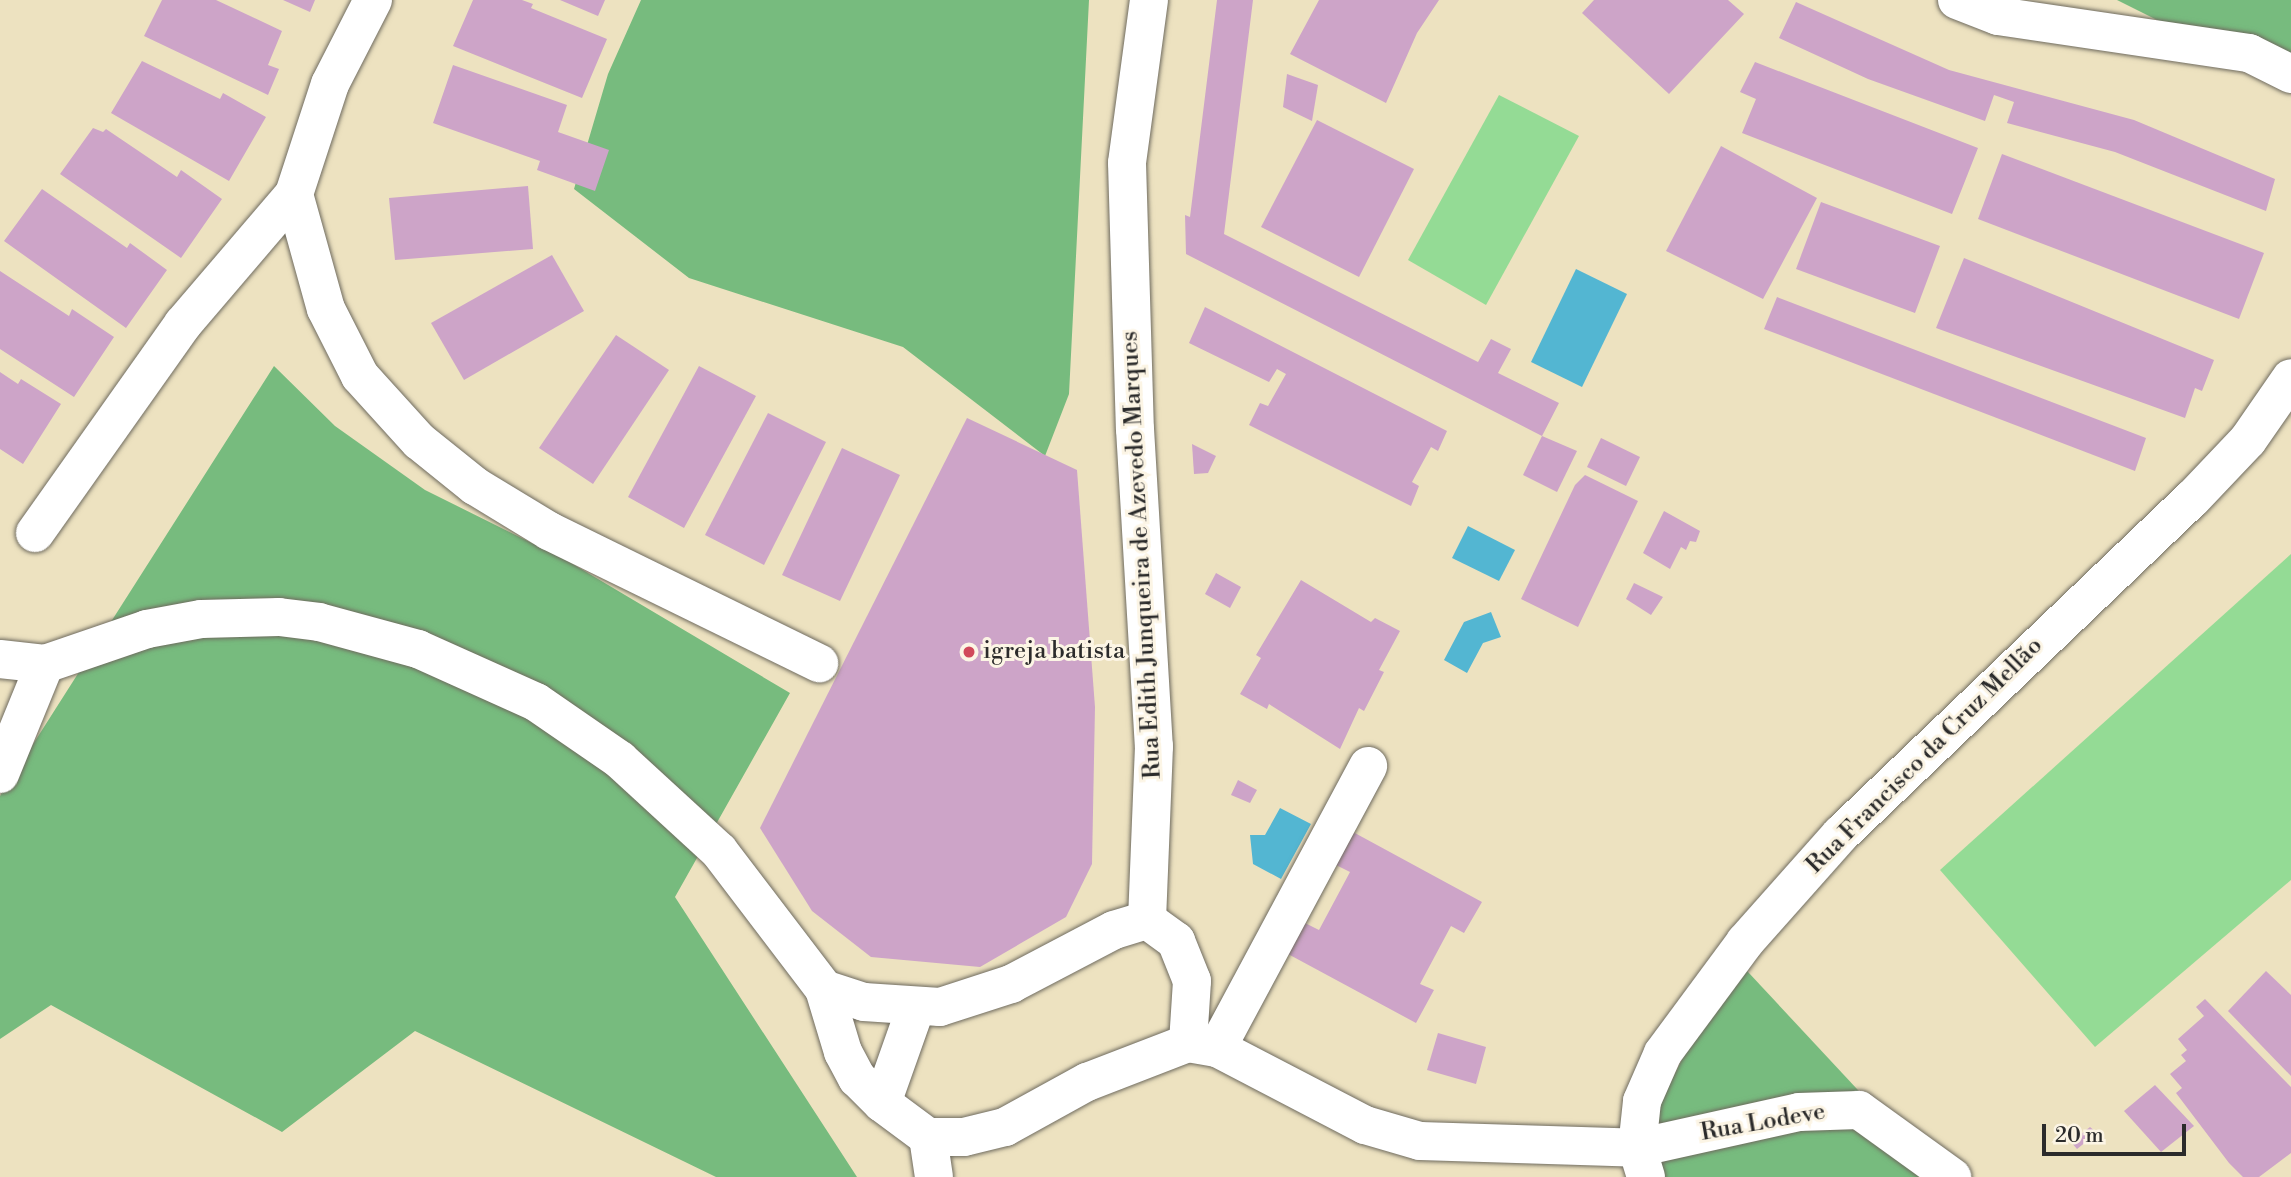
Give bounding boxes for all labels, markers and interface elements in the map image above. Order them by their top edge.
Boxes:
street label: Rua Edith Junqueira de Azevedo Marques [1116,330,1168,780]
street label: Rua Francisco da Cruz Mellão [1801,632,2049,880]
place label: igreja batista [983,638,1125,666]
marker: igreja batista [961,644,977,660]
street label: Rua Lodeve [1698,1098,1828,1148]
scale bar [2046,1110,2190,1154]
text: 20 m [2055,1123,2104,1149]

